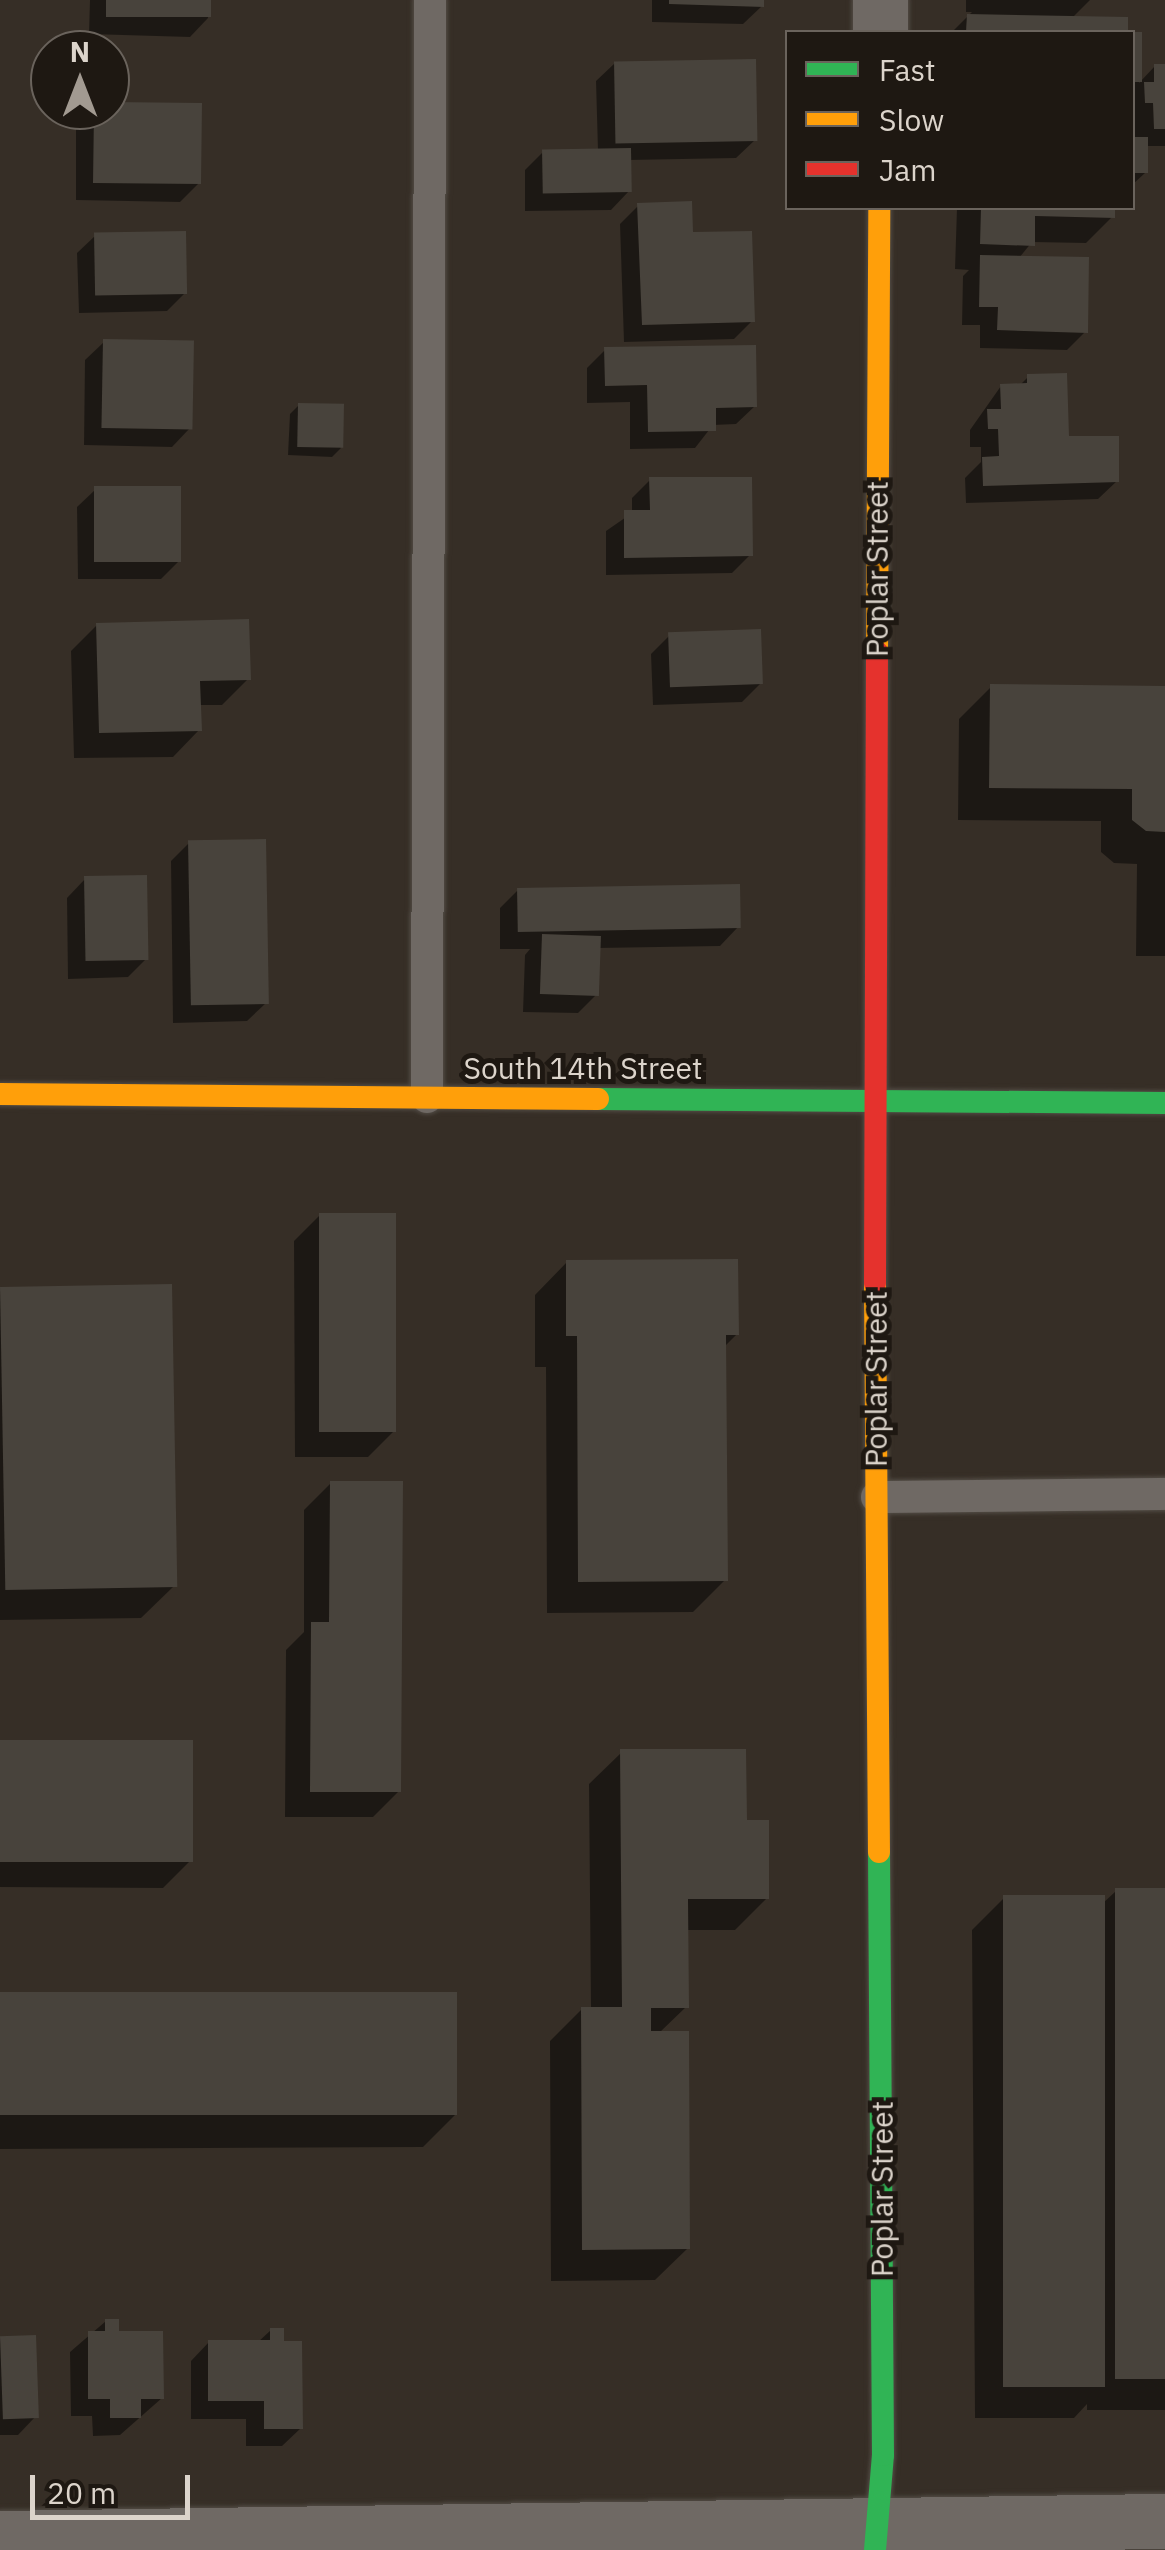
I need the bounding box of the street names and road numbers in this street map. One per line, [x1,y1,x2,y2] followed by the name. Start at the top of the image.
[859,481,895,657] street label: Poplar Street
[464,1050,702,1086] street label: South 14th Street
[858,1291,894,1467] street label: Poplar Street
[864,2101,900,2277] street label: Poplar Street

